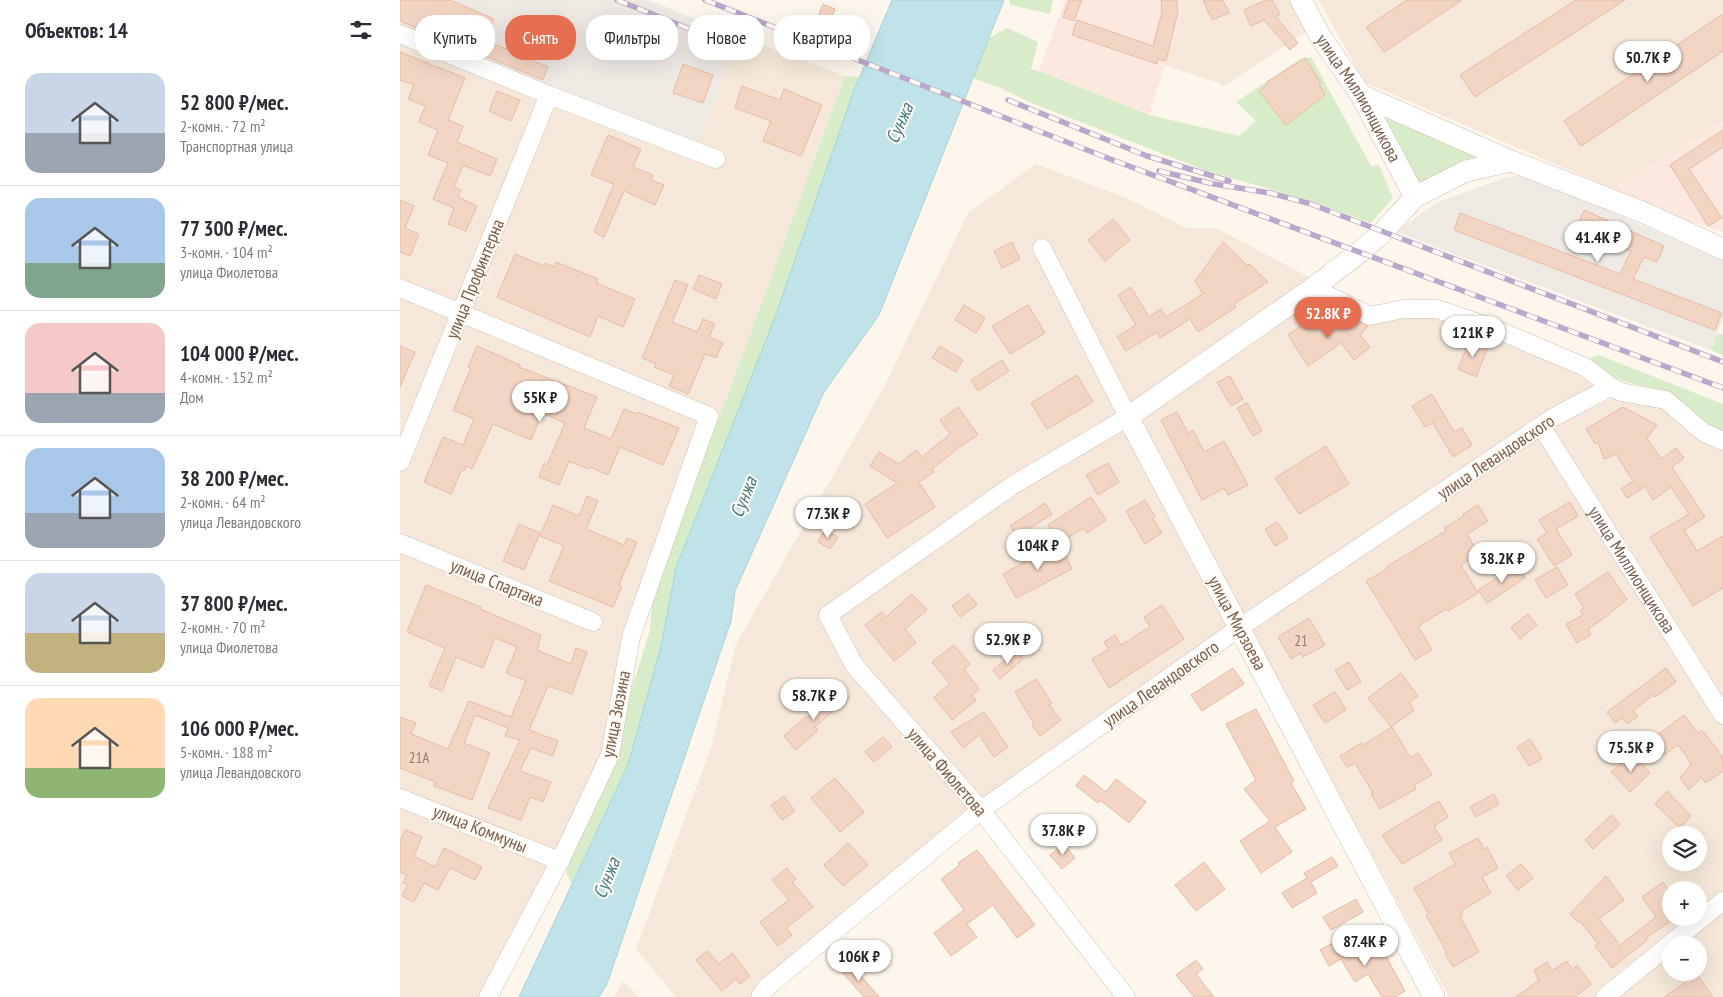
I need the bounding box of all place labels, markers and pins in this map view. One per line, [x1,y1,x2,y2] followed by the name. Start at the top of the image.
[1602,41,1694,83] pin: 50.7K ₽
[1552,220,1644,263] pin: 41.4K ₽
[1282,296,1374,339] pin: 52.8K ₽
[1432,316,1514,358] pin: 121K ₽
[505,380,575,423] pin: 55K ₽
[782,496,874,539] pin: 77.3K ₽
[997,528,1079,571] pin: 104K ₽
[1456,542,1548,584] pin: 38.2K ₽
[962,622,1054,665] pin: 52.9K ₽
[768,678,860,721] pin: 58.7K ₽
[1585,730,1677,773] pin: 75.5K ₽
[1017,814,1109,856] pin: 37.8K ₽
[1319,924,1411,967] pin: 87.4K ₽
[818,940,900,982] pin: 106K ₽

